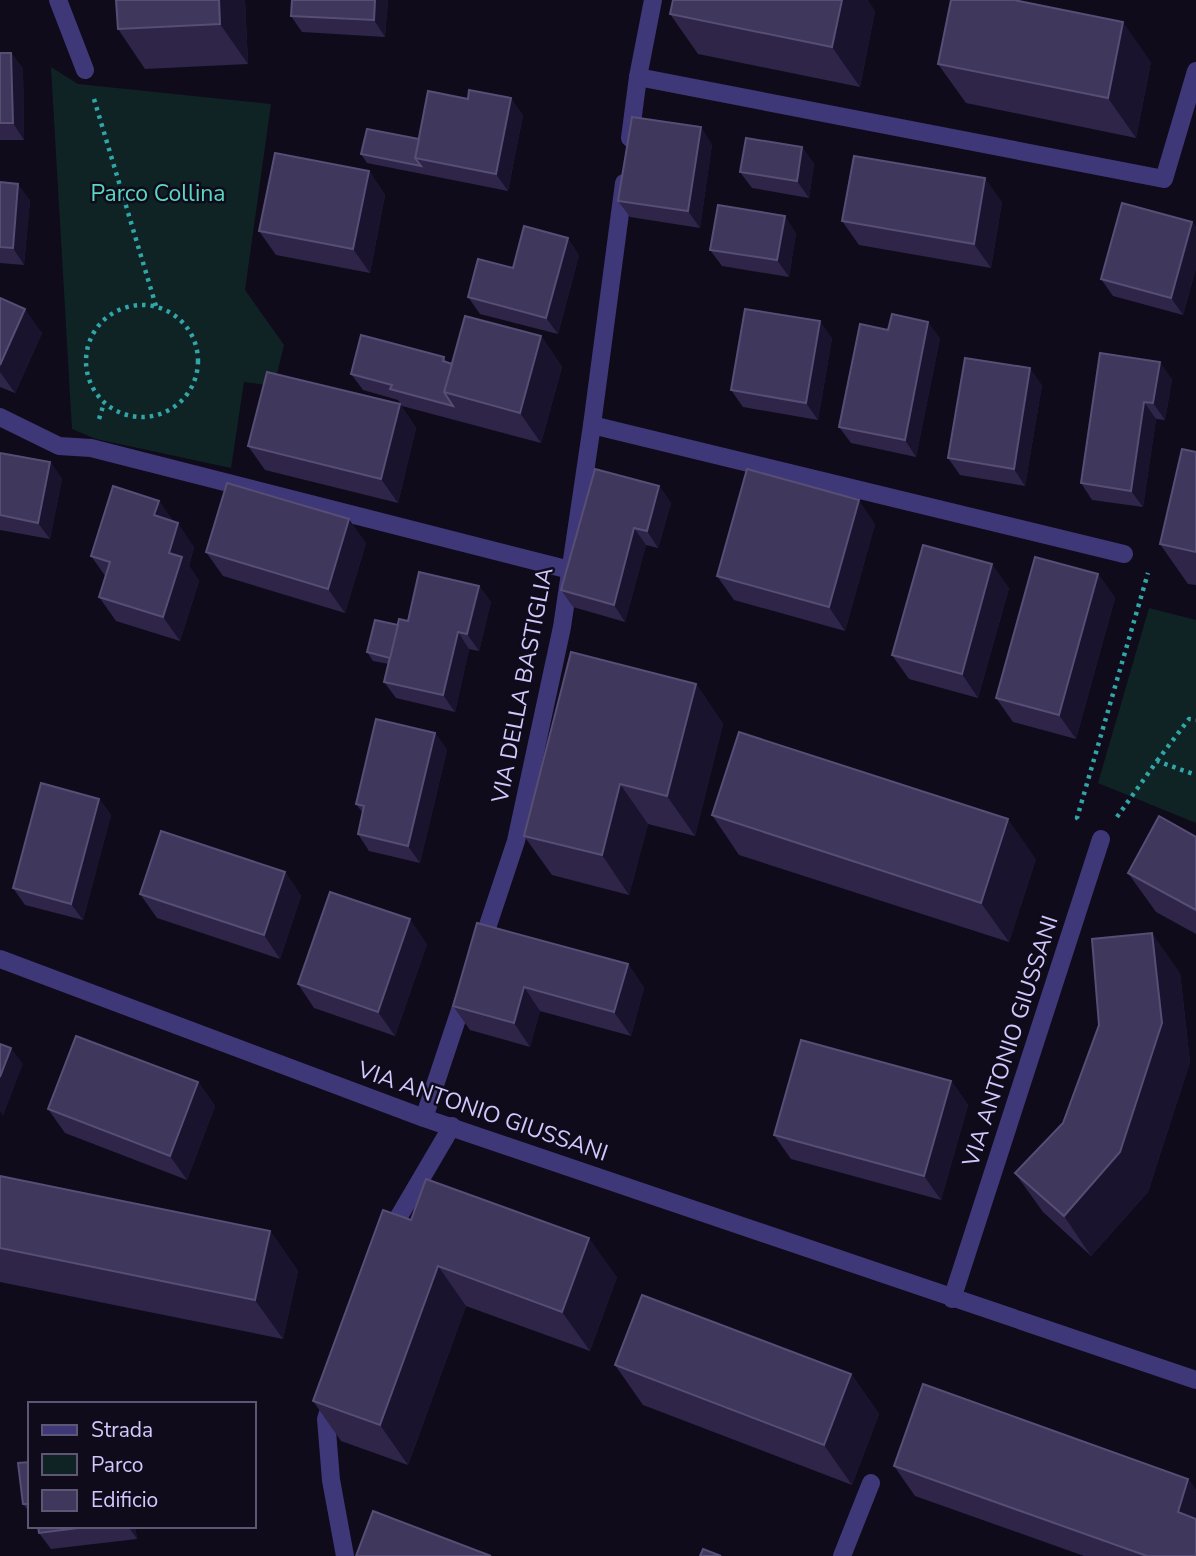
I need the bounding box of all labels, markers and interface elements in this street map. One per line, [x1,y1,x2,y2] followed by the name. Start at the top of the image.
[90,178,226,209] park label: Parco Collina
[484,564,561,807] street label: VIA DELLA BASTIGLIA
[955,912,1066,1172] street label: VIA ANTONIO GIUSSANI
[353,1054,612,1169] street label: VIA ANTONIO GIUSSANI
[28,1402,256,1528] legend
[91,1416,153,1444] text: Strada
[91,1451,144,1479] text: Parco
[91,1486,158,1514] text: Edificio

